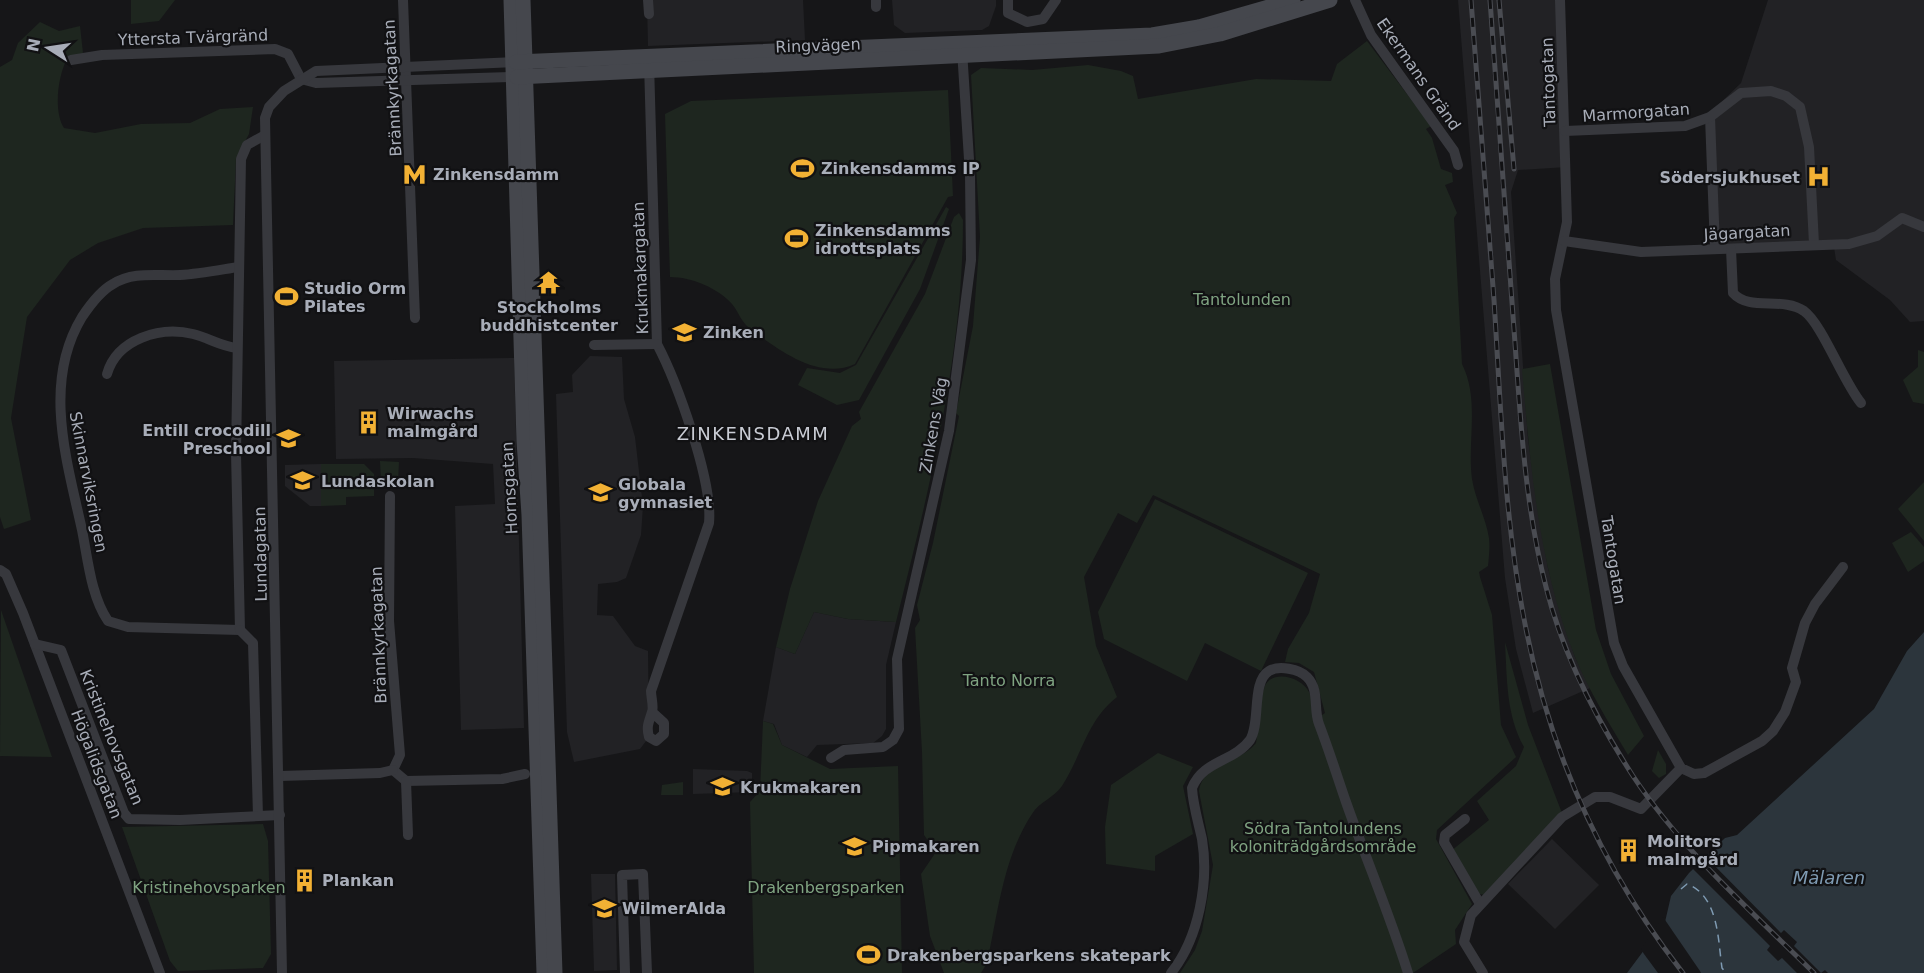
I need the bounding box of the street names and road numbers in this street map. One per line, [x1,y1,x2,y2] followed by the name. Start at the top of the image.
[1373,14,1465,134] street label: Ekermans Gränd
[379,19,406,157] street label: Brännkyrkagatan
[117,25,269,50] street label: Yttersta Tvärgränd
[775,35,861,56] street label: Ringvägen
[1537,37,1560,128] street label: Tantogatan
[1582,99,1690,126] street label: Marmorgatan
[629,201,652,335] street label: Krukmakargatan
[1702,221,1791,244] street label: Jägargatan
[916,376,951,475] street label: Zinkens Väg
[66,410,112,554] street label: Skinnarviksringen
[498,441,521,535] street label: Hornsgatan
[250,506,271,602] street label: Lundagatan
[1597,513,1630,606] street label: Tantogatan
[367,566,390,704] street label: Brännkyrkagatan
[76,667,147,808] street label: Kristinehovsgatan
[67,707,126,821] street label: Högalidsgatan

